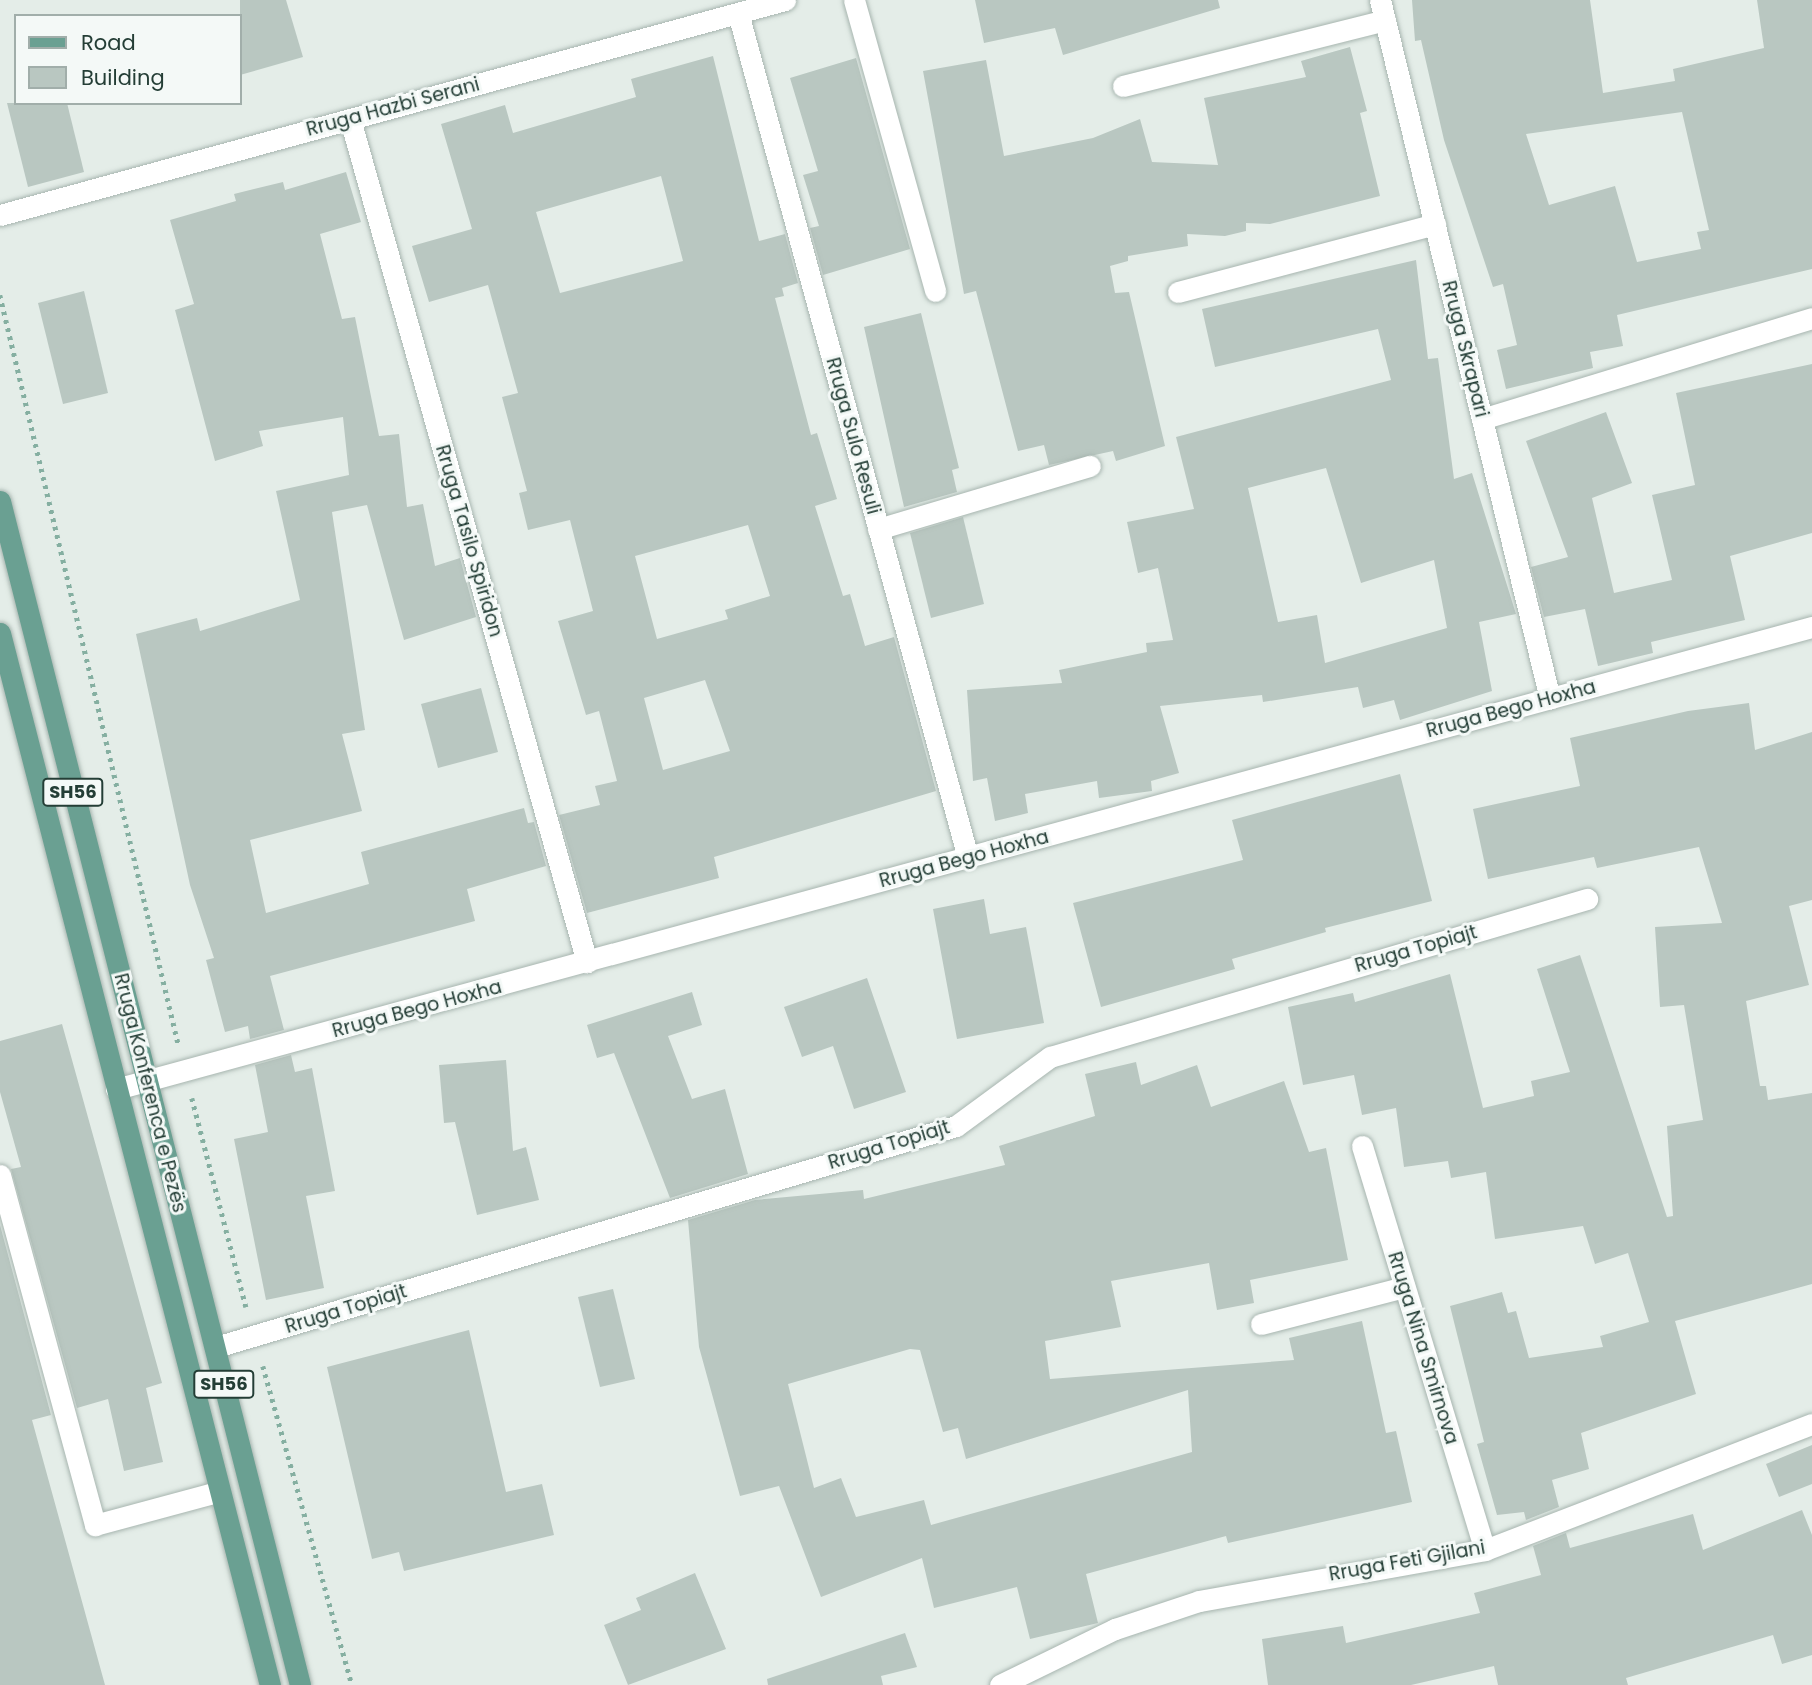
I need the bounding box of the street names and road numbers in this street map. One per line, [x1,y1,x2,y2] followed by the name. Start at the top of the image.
[304,73,482,141] street label: Rruga Hazbi Serani
[1437,278,1493,420] street label: Rruga Skrapari
[821,355,885,517] street label: Rruga Sulo Resuli
[431,442,507,640] street label: Rruga Tasilo Spiridon
[1424,675,1598,743] street label: Rruga Bego Hoxha
[42,778,104,806] road number: SH56
[877,825,1051,893] street label: Rruga Bego Hoxha
[1352,921,1480,977] street label: Rruga Topiajt
[109,971,191,1215] street label: Rruga Konferenca e Pezës
[330,975,504,1043] street label: Rruga Bego Hoxha
[825,1116,953,1174] street label: Rruga Topiajt
[1383,1249,1463,1447] street label: Rruga Nina Smirnova
[282,1280,410,1338] street label: Rruga Topiajt
[192,1370,256,1399] road number: SH56
[1327,1536,1487,1586] street label: Rruga Feti Gjilani

